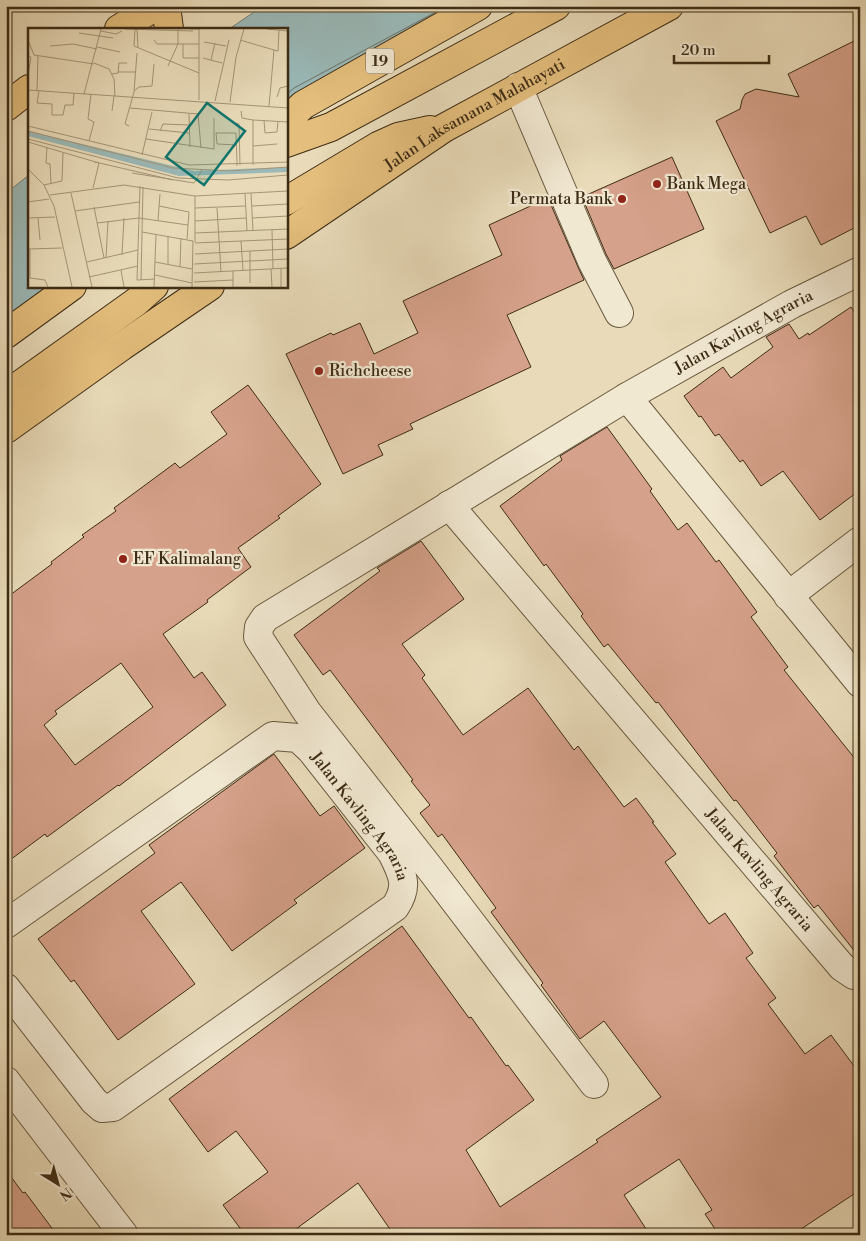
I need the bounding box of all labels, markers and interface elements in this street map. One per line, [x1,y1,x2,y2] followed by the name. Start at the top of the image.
[28,28,288,288] inset map
[674,32,768,64] scale bar
[681,41,716,60] text: 20 m
[366,48,394,74] road number: 19
[380,54,568,176] street label: Jalan Laksamana Malahayati
[666,174,747,194] place label: Bank Mega
[651,178,663,190] marker: Bank Mega
[510,189,614,209] place label: Permata Bank
[616,193,628,205] marker: Permata Bank
[670,285,817,379] street label: Jalan Kavling Agraria
[329,361,412,381] place label: Richcheese
[313,365,325,377] marker: Richcheese
[133,549,242,569] place label: EF Kalimalang
[117,553,129,565] marker: EF Kalimalang
[305,747,413,884] street label: Jalan Kavling Agraria
[701,803,818,936] street label: Jalan Kavling Agraria
[32,1158,82,1208] north arrow
[55,1183,75,1204] text: N

